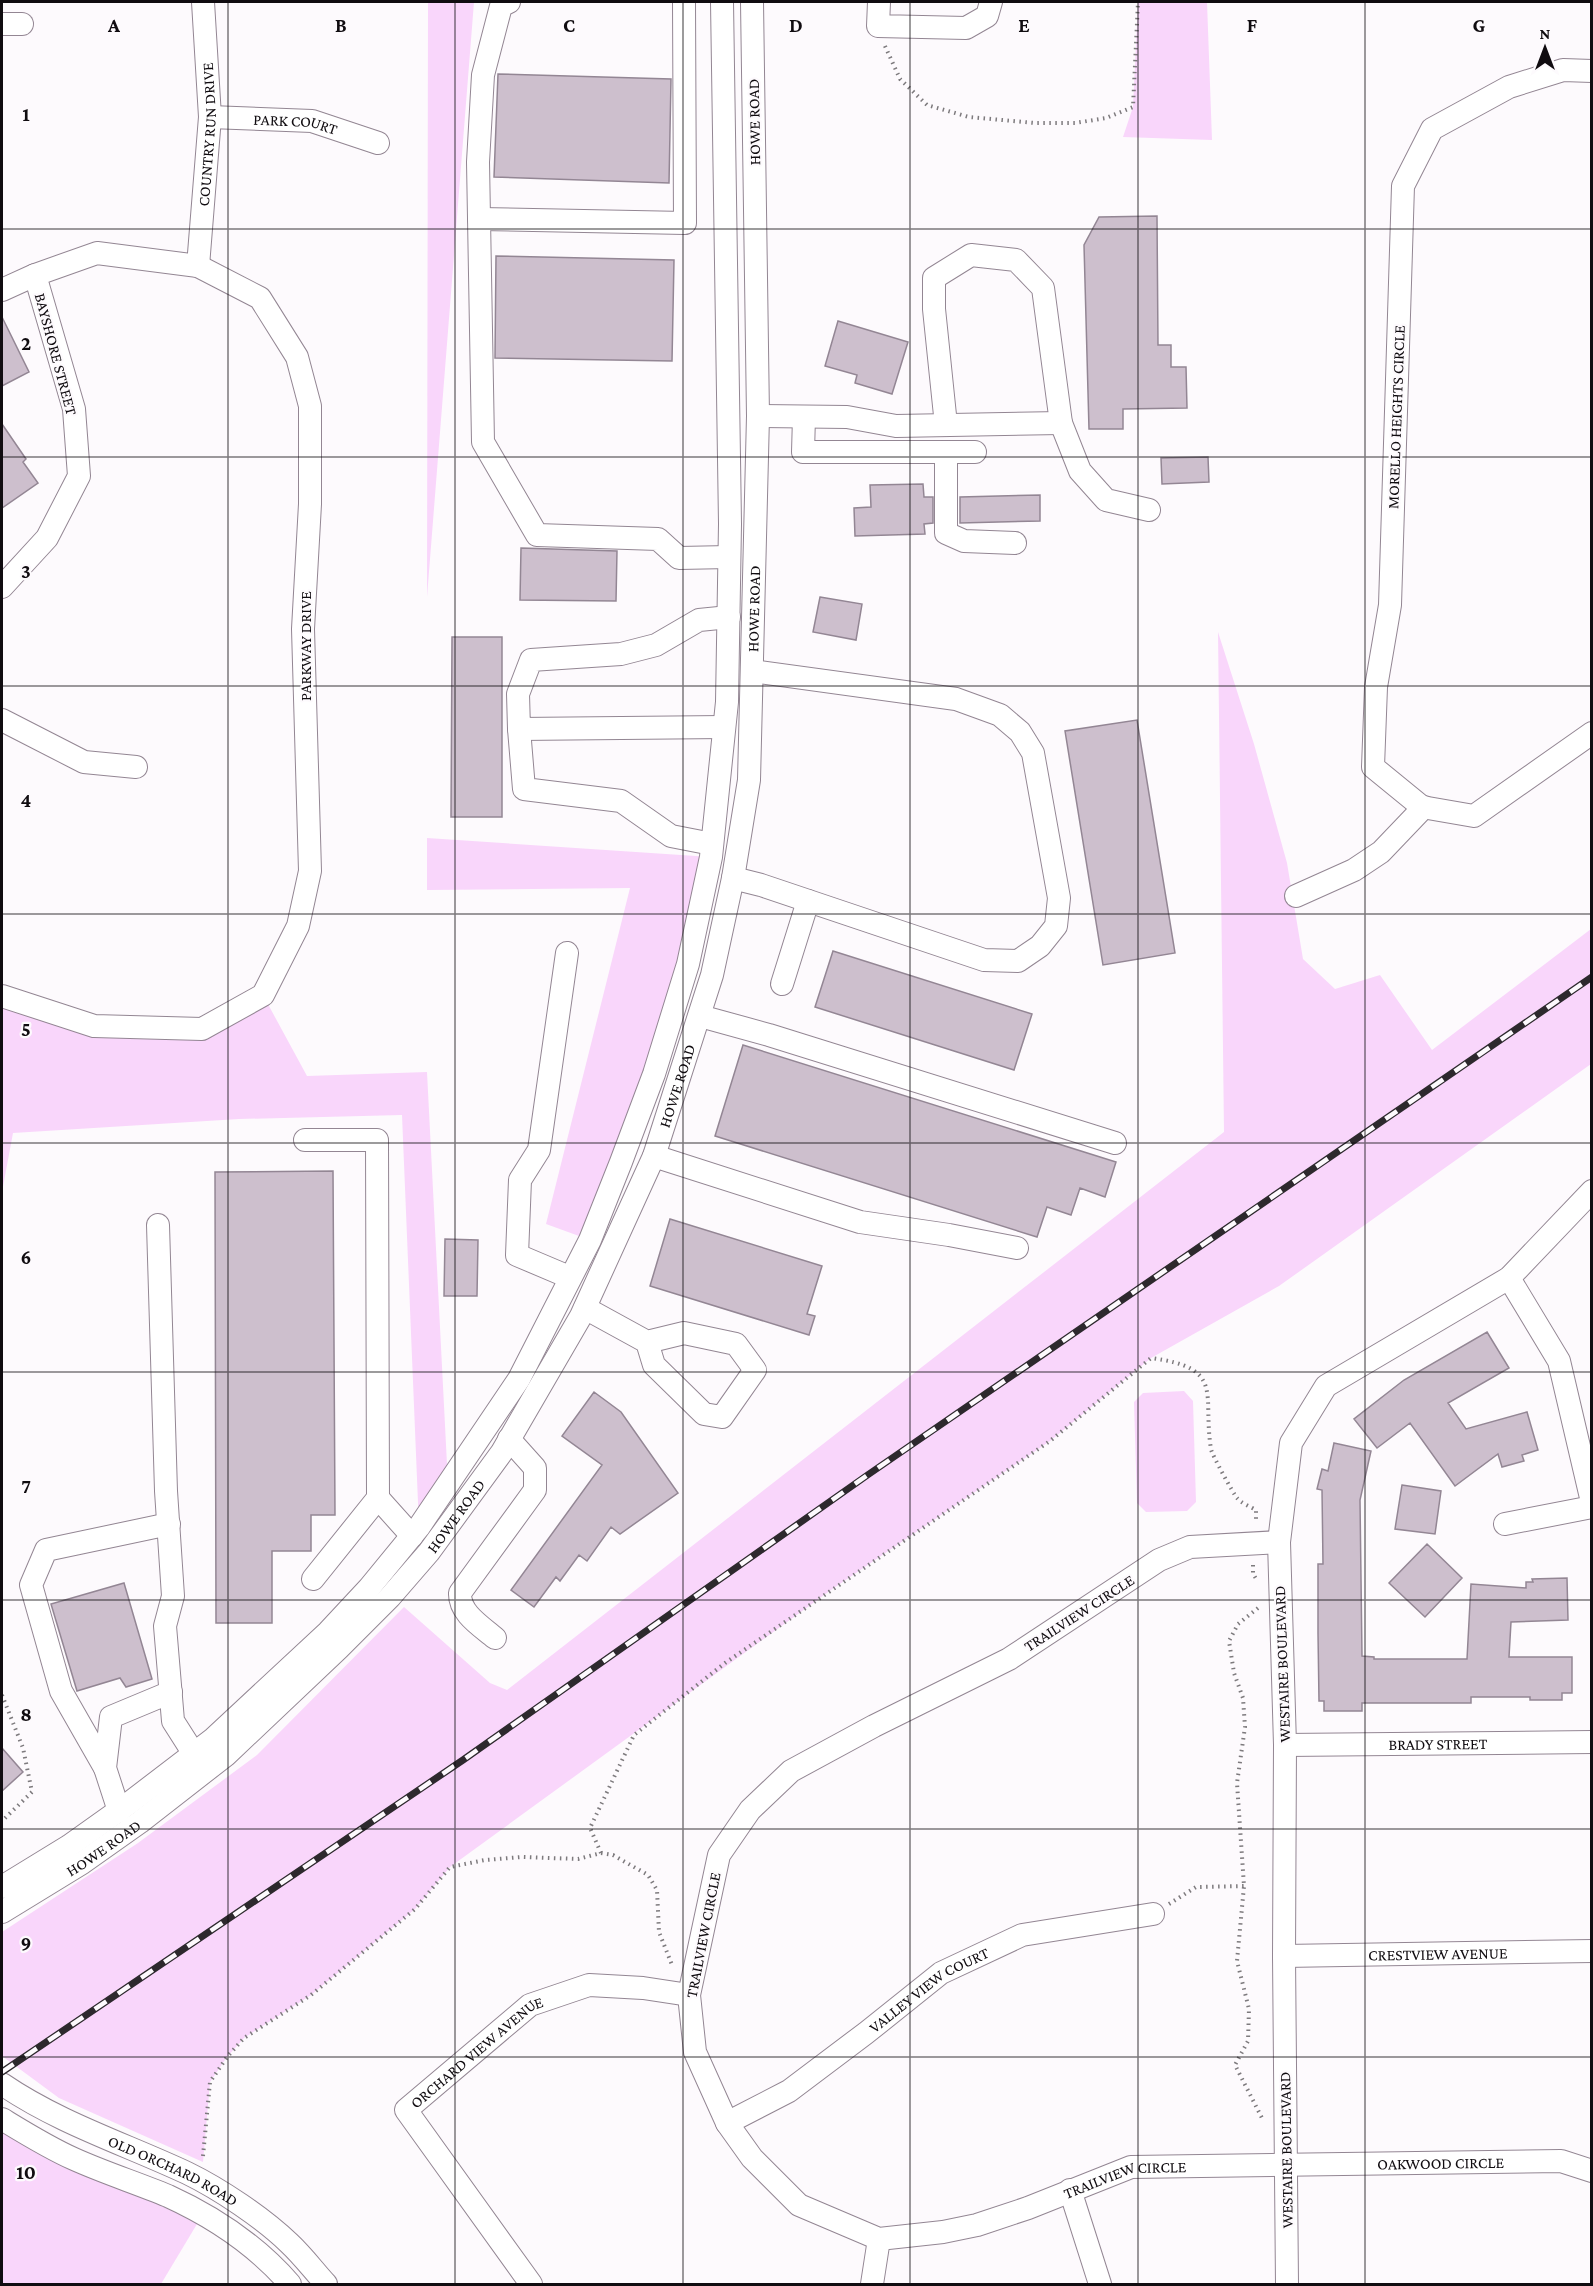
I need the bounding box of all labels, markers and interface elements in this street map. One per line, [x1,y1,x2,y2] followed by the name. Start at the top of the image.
[107,14,121,36] text: A
[335,14,347,36] text: B
[563,14,575,36] text: C
[789,14,803,36] text: D
[1018,14,1030,36] text: E
[1247,14,1258,36] text: F
[1473,14,1486,36] text: G
[1515,18,1575,78] north arrow
[1540,25,1551,42] text: N
[194,62,219,207] street label: COUNTRY RUN DRIVE
[745,79,763,165] street label: HOWE ROAD
[22,103,30,125] text: 1
[253,110,340,138] street label: PARK COURT
[32,291,81,417] street label: BAYSHORE STREET
[1384,324,1408,509] street label: MORELLO HEIGHTS CIRCLE
[21,332,31,354] text: 2
[21,560,31,582] text: 3
[744,565,763,652] street label: HOWE ROAD
[297,591,314,701] street label: PARKWAY DRIVE
[21,789,32,811] text: 4
[21,1018,31,1040] text: 5
[655,1042,698,1129] street label: HOWE ROAD
[21,1246,31,1268] text: 6
[21,1475,31,1497] text: 7
[423,1476,488,1556] street label: HOWE ROAD
[1021,1571,1137,1655] street label: TRAILVIEW CIRCLE
[1271,1585,1293,1743] street label: WESTAIRE BOULEVARD
[20,1703,32,1725] text: 8
[1388,1735,1488,1752] street label: BRADY STREET
[63,1816,144,1879] street label: HOWE ROAD
[682,1870,724,1999] street label: TRAILVIEW CIRCLE
[21,1932,31,1954] text: 9
[866,1943,991,2036] street label: VALLEY VIEW COURT
[1368,1944,1508,1963] street label: CRESTVIEW AVENUE
[407,1993,545,2111] street label: ORCHARD VIEW AVENUE
[1276,2071,1296,2229] street label: WESTAIRE BOULEVARD
[106,2132,241,2209] street label: OLD ORCHARD ROAD
[1377,2153,1504,2172] street label: OAKWOOD CIRCLE
[1061,2158,1187,2202] street label: TRAILVIEW CIRCLE
[16,2161,36,2183] text: 10

